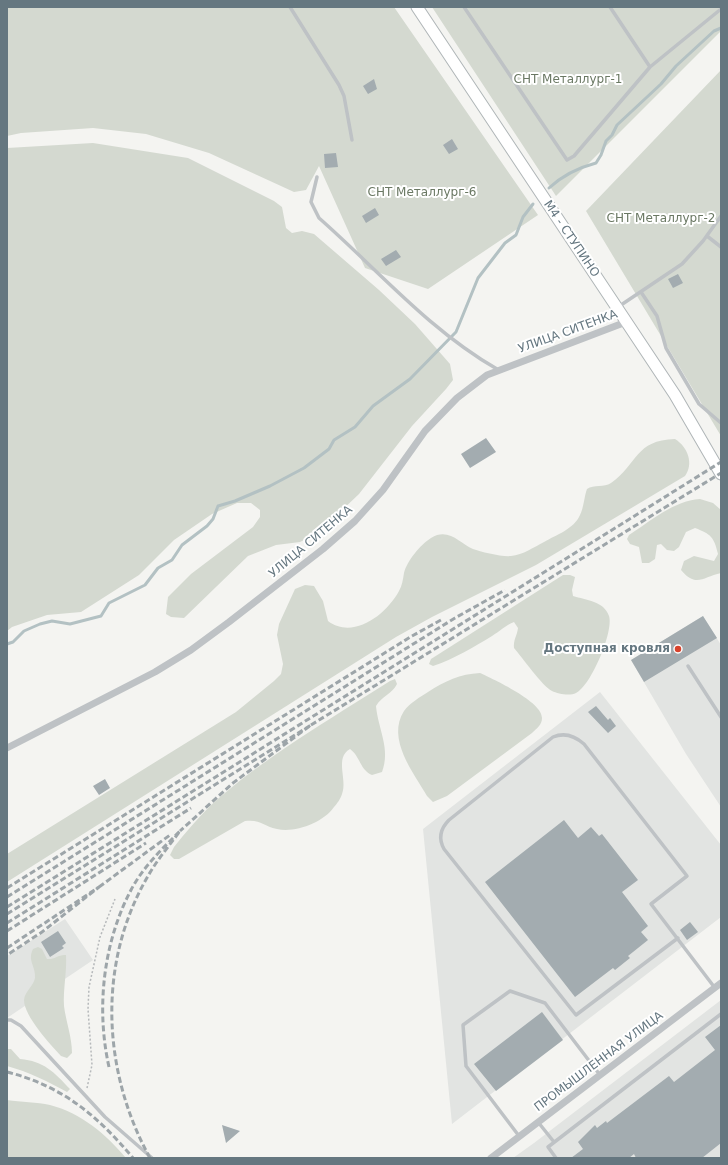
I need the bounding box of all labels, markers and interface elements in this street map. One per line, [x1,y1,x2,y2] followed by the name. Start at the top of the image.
[514,73,622,87] park label: СНТ Металлург-1
[368,186,476,200] park label: СНТ Металлург-6
[540,198,602,280] street label: М4 - СТУПИНО
[607,212,715,226] park label: СНТ Металлург-2
[516,307,620,357] street label: УЛИЦА СИТЕНКА
[266,503,356,581] street label: УЛИЦА СИТЕНКА
[544,642,670,656] place label: Доступная кровля
[673,644,683,654] marker: Доступная кровля
[532,1009,666,1115] street label: ПРОМЫШЛЕННАЯ УЛИЦА

